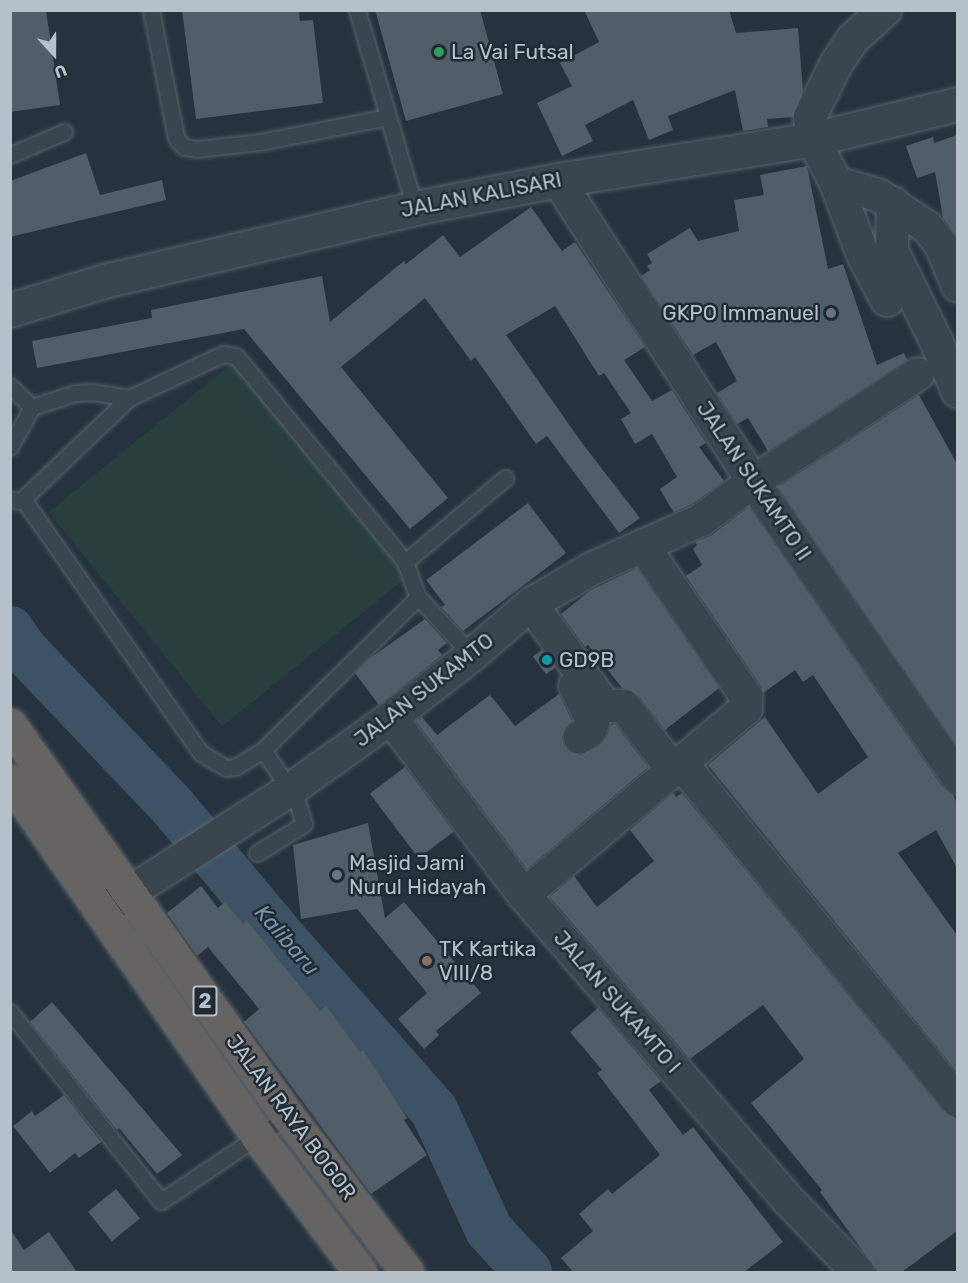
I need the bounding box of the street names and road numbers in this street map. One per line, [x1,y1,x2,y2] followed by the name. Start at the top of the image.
[398,167,564,223] street label: JALAN KALISARI
[691,397,817,565] street label: JALAN SUKAMTO II
[349,628,499,752] street label: JALAN SUKAMTO
[548,925,686,1079] street label: JALAN SUKAMTO I
[192,984,218,1018] road number: 2
[220,1029,362,1205] street label: JALAN RAYA BOGOR

